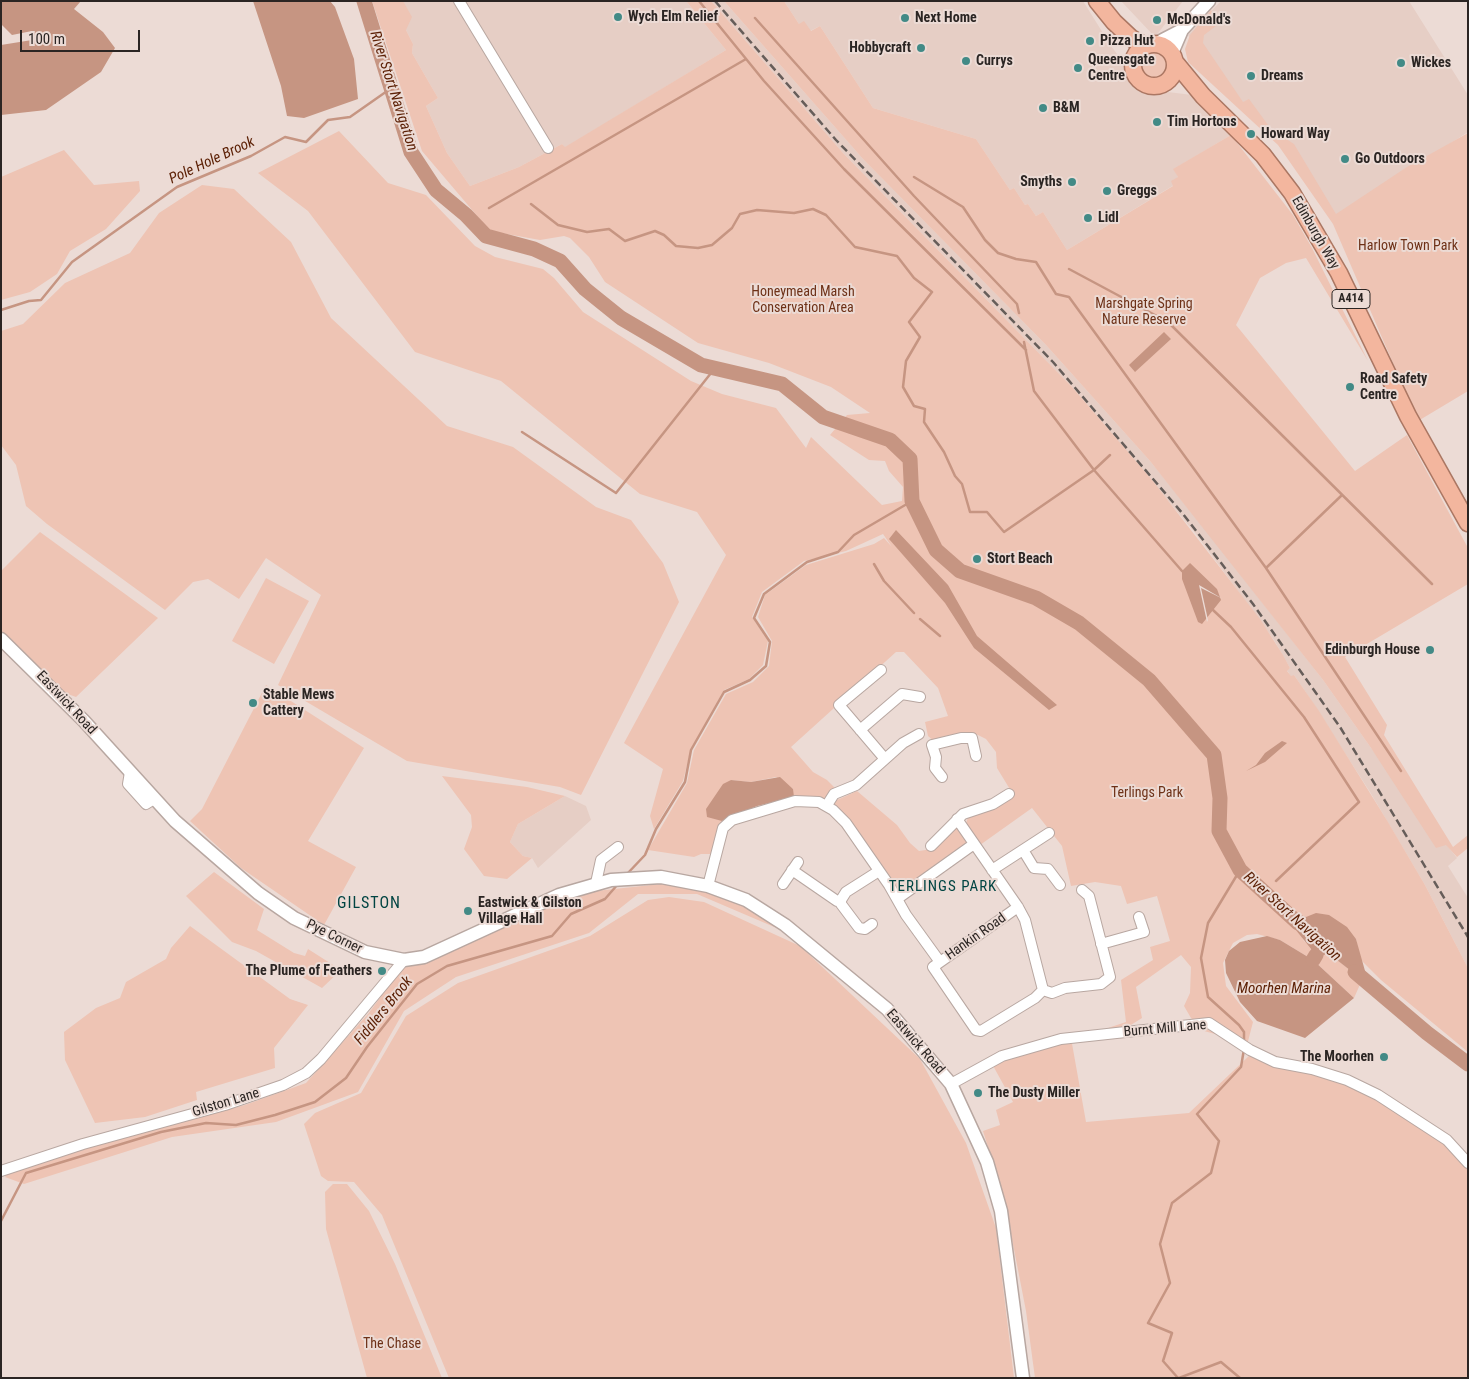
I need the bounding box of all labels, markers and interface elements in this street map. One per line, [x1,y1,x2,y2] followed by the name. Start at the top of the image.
[628,9,718,25] place label: Wych Elm Relief
[915,10,977,26] place label: Next Home
[612,11,624,23] marker: Wych Elm Relief
[899,12,911,24] marker: Next Home
[1167,12,1231,28] place label: McDonald's
[1151,14,1163,26] marker: McDonald's
[22,20,142,52] scale bar
[365,29,421,153] water label: River Stort Navigation
[28,30,65,48] text: 100 m
[1100,33,1154,49] place label: Pizza Hut
[1084,35,1096,47] marker: Pizza Hut
[849,40,911,56] place label: Hobbycraft
[915,42,927,54] marker: Hobbycraft
[1088,52,1155,84] place label: Queensgate Centre
[976,53,1013,69] place label: Currys
[960,55,972,67] marker: Currys
[1411,55,1451,71] place label: Wickes
[1395,57,1407,69] marker: Wickes
[1072,62,1084,74] marker: Queensgate Centre
[1261,68,1303,84] place label: Dreams
[1245,70,1257,82] marker: Dreams
[1053,100,1080,116] place label: B&M
[1037,102,1049,114] marker: B&M
[1167,114,1237,130] place label: Tim Hortons
[1151,116,1163,128] marker: Tim Hortons
[1261,126,1330,142] place label: Howard Way
[1245,128,1257,140] marker: Howard Way
[166,133,258,189] water label: Pole Hole Brook
[1355,151,1425,167] place label: Go Outdoors
[1339,153,1351,165] marker: Go Outdoors
[1020,174,1062,190] place label: Smyths
[1066,176,1078,188] marker: Smyths
[1117,183,1157,199] place label: Greggs
[1101,185,1113,197] marker: Greggs
[1287,194,1343,272] street label: Edinburgh Way
[1098,210,1119,226] place label: Lidl
[1082,212,1094,224] marker: Lidl
[1358,238,1458,254] park label: Harlow Town Park
[751,284,855,316] park label: Honeymead Marsh Conservation Area
[1332,290,1370,308] road number: A414
[1095,296,1193,328] park label: Marshgate Spring Nature Reserve
[1360,371,1427,404] place label: Road Safety Centre
[1344,381,1356,393] marker: Road Safety Centre
[987,551,1053,567] place label: Stort Beach
[971,553,983,565] marker: Stort Beach
[1325,642,1420,658] place label: Edinburgh House
[1424,644,1436,656] marker: Edinburgh House
[32,668,100,738] street label: Eastwick Road
[263,687,334,720] place label: Stable Mews Cattery
[247,697,259,709] marker: Stable Mews Cattery
[1111,785,1183,801] park label: Terlings Park
[1240,869,1344,965] water label: River Stort Navigation
[887,878,999,896] district label: TERLINGS PARK
[336,894,402,914] district label: GILSTON
[478,895,582,928] place label: Eastwick & Gilston Village Hall
[462,905,474,917] marker: Eastwick & Gilston Village Hall
[943,910,1009,964] street label: Hankin Road
[303,916,365,958] street label: Pye Corner
[245,963,372,979] place label: The Plume of Feathers
[376,965,388,977] marker: The Plume of Feathers
[351,973,417,1049] water label: Fiddlers Brook
[1237,980,1331,998] water label: Moorhen Marina
[882,1006,948,1078] street label: Eastwick Road
[1123,1017,1207,1041] street label: Burnt Mill Lane
[1300,1049,1374,1065] place label: The Moorhen
[1378,1051,1390,1063] marker: The Moorhen
[191,1085,261,1121] street label: Gilston Lane
[988,1085,1080,1101] place label: The Dusty Miller
[972,1087,984,1099] marker: The Dusty Miller
[363,1336,421,1352] park label: The Chase

